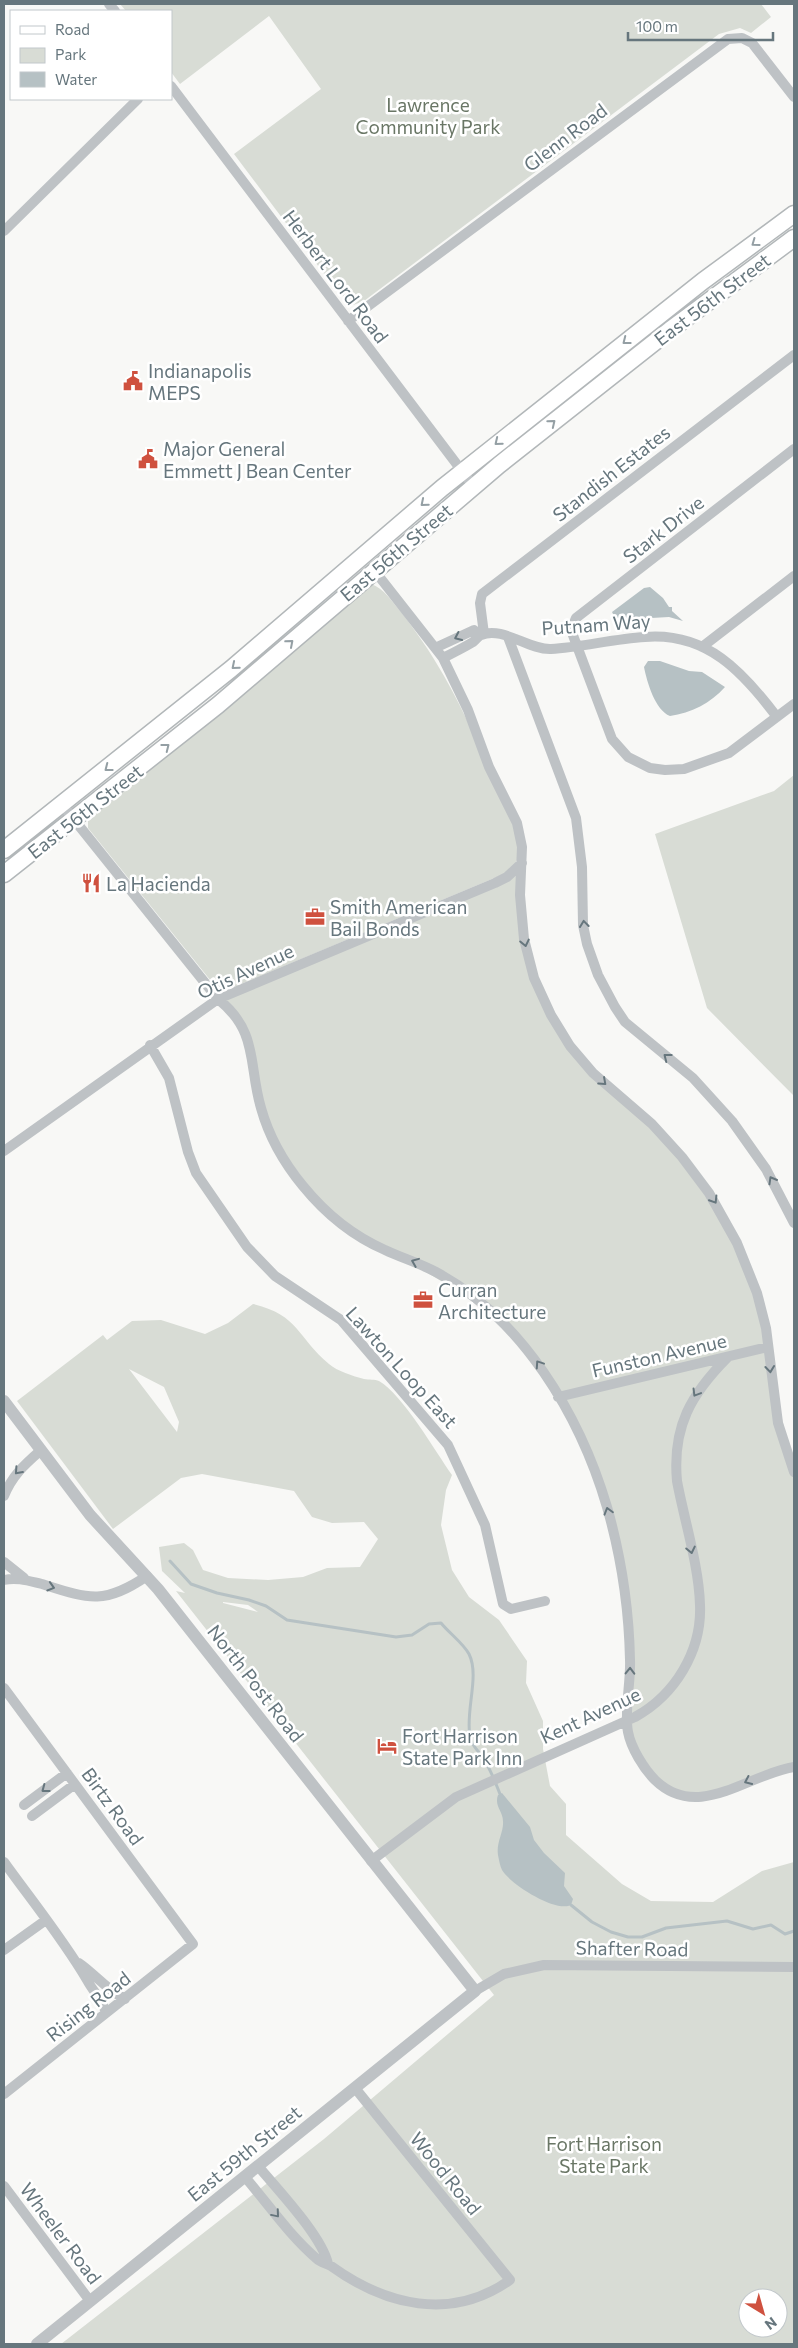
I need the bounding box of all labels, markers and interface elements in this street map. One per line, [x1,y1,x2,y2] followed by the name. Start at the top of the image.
[10,10,172,100] legend
[628,10,773,42] scale bar
[636,17,678,35] text: 100 m
[55,20,90,38] text: Road
[55,45,86,63] text: Park
[55,70,97,88] text: Water
[356,93,500,138] park label: Lawrence Community Park
[519,98,611,176] street label: Glenn Road
[278,205,394,347] street label: Herbert Lord Road
[751,237,761,246] one-way arrow
[649,248,775,350] street label: East 56th Street
[622,336,631,345] one-way arrow
[148,359,252,404] place label: Indianapolis MEPS
[122,370,144,392] public building icon: Indianapolis MEPS
[547,419,556,428] one-way arrow
[548,420,674,526] street label: Standish Estates
[163,437,352,482] place label: Major General Emmett J Bean Center
[495,437,504,446] one-way arrow
[137,448,159,470] public building icon: Major General Emmett J Bean Center
[618,490,708,568] street label: Stark Drive
[421,497,430,505] one-way arrow
[335,498,457,606] street label: East 56th Street
[541,609,651,639] street label: Putnam Way
[454,631,463,641] one-way arrow
[285,639,294,648] one-way arrow
[231,660,240,669] one-way arrow
[160,745,169,753] one-way arrow
[23,759,147,863] street label: East 56th Street
[105,763,114,771] one-way arrow
[80,872,102,894] restaurant icon: La Hacienda
[106,872,211,895] place label: La Hacienda
[330,895,467,940] place label: Smith American Bail Bonds
[304,906,326,928] office icon: Smith American Bail Bonds
[579,920,589,928] one-way arrow
[519,938,530,947] one-way arrow
[193,939,297,1003] street label: Otis Avenue
[663,1054,673,1063] one-way arrow
[597,1076,606,1085] one-way arrow
[769,1176,779,1185] one-way arrow
[707,1195,717,1204] one-way arrow
[411,1258,420,1269] one-way arrow
[438,1278,546,1323] place label: Curran Architecture
[412,1289,434,1311] office icon: Curran Architecture
[341,1302,463,1433] street label: Lawton Loop East
[589,1328,729,1382] street label: Funston Avenue
[535,1361,545,1370] one-way arrow
[764,1365,775,1373] one-way arrow
[693,1388,703,1397] one-way arrow
[15,1465,24,1474] one-way arrow
[603,1507,613,1515] one-way arrow
[685,1546,696,1555] one-way arrow
[46,1582,55,1592] one-way arrow
[203,1620,309,1746] street label: North Post Road
[625,1667,636,1675] one-way arrow
[536,1682,644,1748] street label: Kent Avenue
[402,1724,522,1769] place label: Fort Harrison State Park Inn
[376,1735,398,1757] hotel icon: Fort Harrison State Park Inn
[77,1763,149,1849] street label: Birtz Road
[744,1775,753,1786] one-way arrow
[42,1784,51,1792] one-way arrow
[575,1936,689,1960] street label: Shafter Road
[41,1966,135,2046] street label: Rising Road
[182,2100,306,2206] street label: East 59th Street
[406,2127,486,2219] street label: Wood Road
[546,2132,662,2177] park label: Fort Harrison State Park
[15,2178,107,2288] street label: Wheeler Road
[270,2208,279,2217] one-way arrow
[738,2288,788,2338] north arrow
[762,2314,780,2334] text: N

